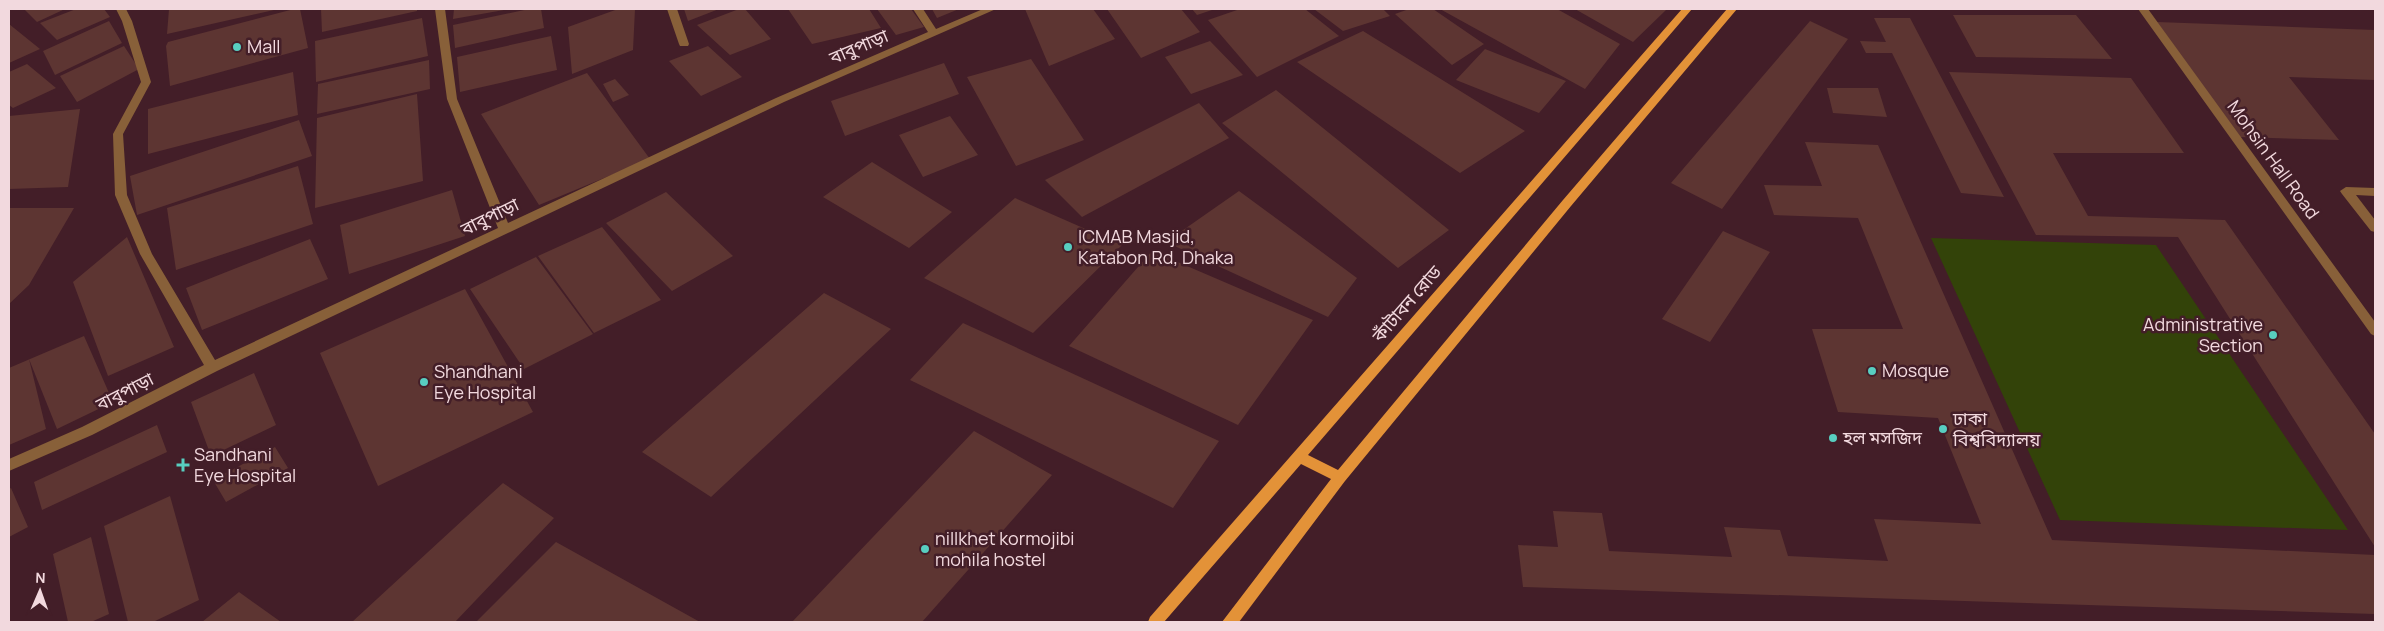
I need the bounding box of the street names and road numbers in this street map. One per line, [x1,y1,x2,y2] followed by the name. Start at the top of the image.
[825,23,892,70] street label: বাবুপাড়া
[2223,95,2325,224] street label: Mohsin Hall Road
[456,192,523,241] street label: বাবুপাড়া
[1366,260,1446,347] street label: কাঁটাবন রোড
[91,366,158,416] street label: বাবুপাড়া

